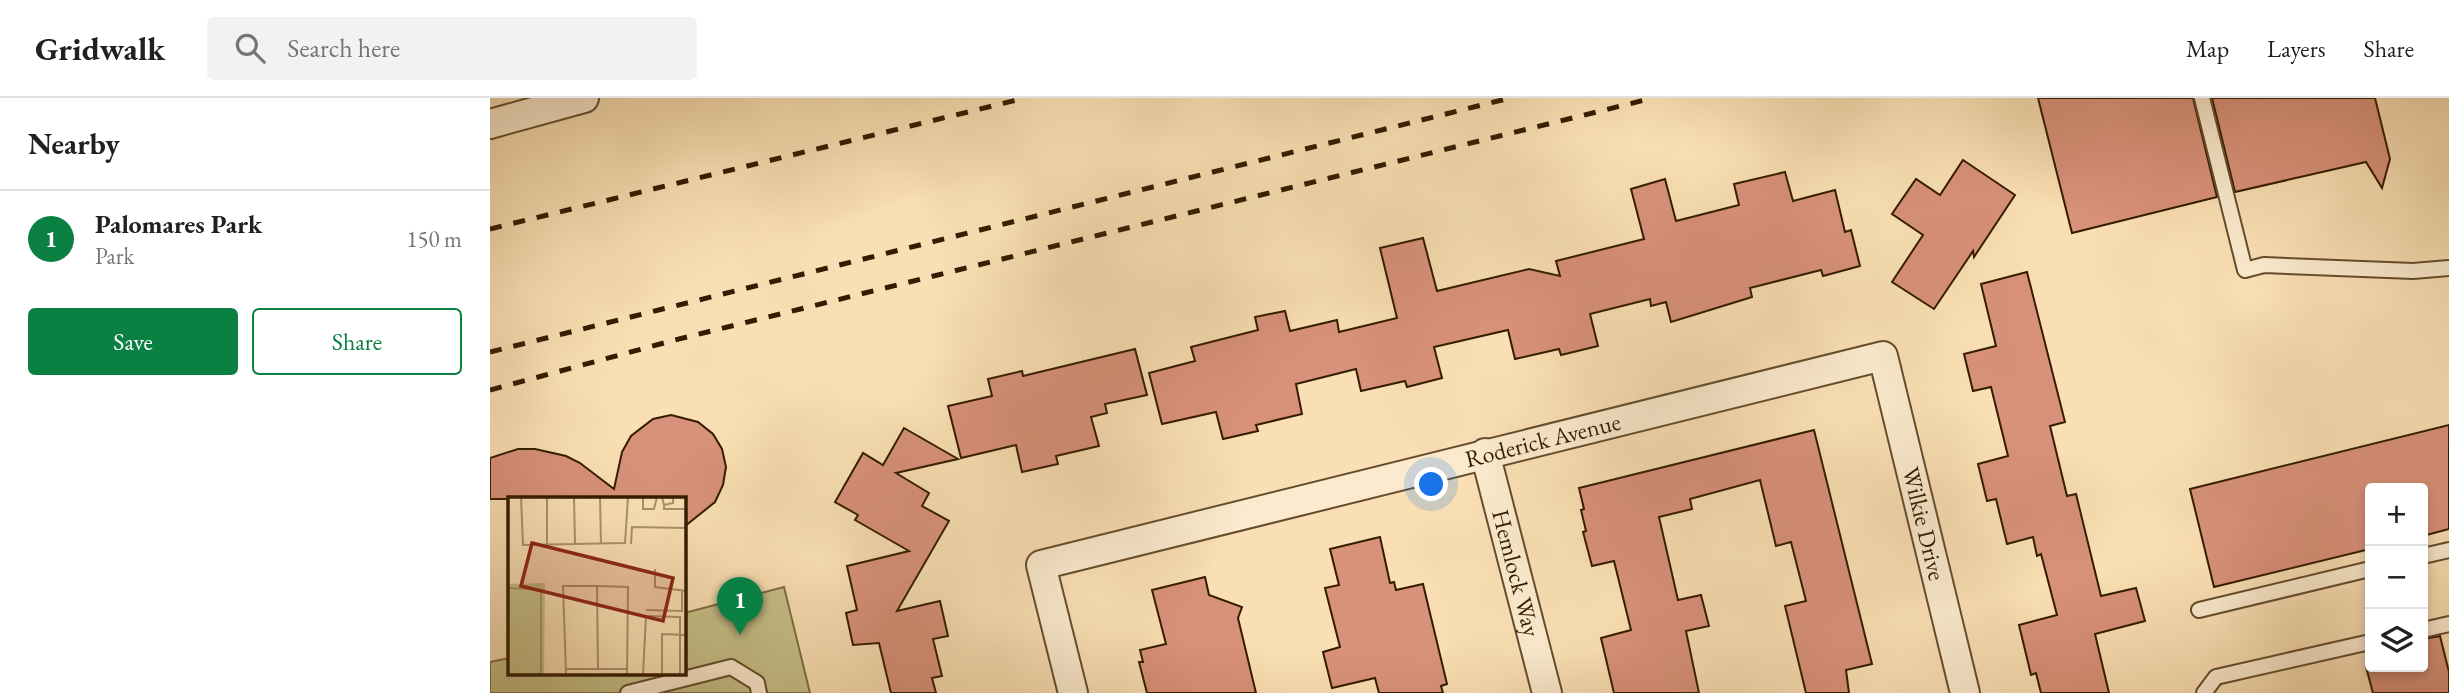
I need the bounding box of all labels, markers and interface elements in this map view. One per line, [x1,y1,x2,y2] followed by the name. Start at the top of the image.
[207,17,697,80] search box
[35,27,165,70] text: Gridwalk
[231,29,269,67] icon: search
[287,31,400,65] text: Search here
[2186,33,2229,64] text: Map
[2267,33,2326,64] text: Layers
[2364,33,2414,64] text: Share
[28,124,120,163] text: Nearby
[95,207,262,241] text: Palomares Park
[45,224,57,254] text: 1
[406,224,462,254] text: 150 m
[95,241,134,271] text: Park
[28,308,238,375] button: Save
[252,308,462,375] button: Share
[1462,406,1624,474] street label: Roderick Avenue
[1896,464,1953,583] street label: Wilkie Drive
[1414,467,1448,501] your location
[2365,483,2428,672] map controls
[2365,483,2428,546] button: +
[508,497,686,676] inset map
[1485,506,1548,640] street label: Hemlock Way
[2365,546,2428,609] button: −
[717,577,763,635] pin: 1
[2365,609,2428,672] button: layers

